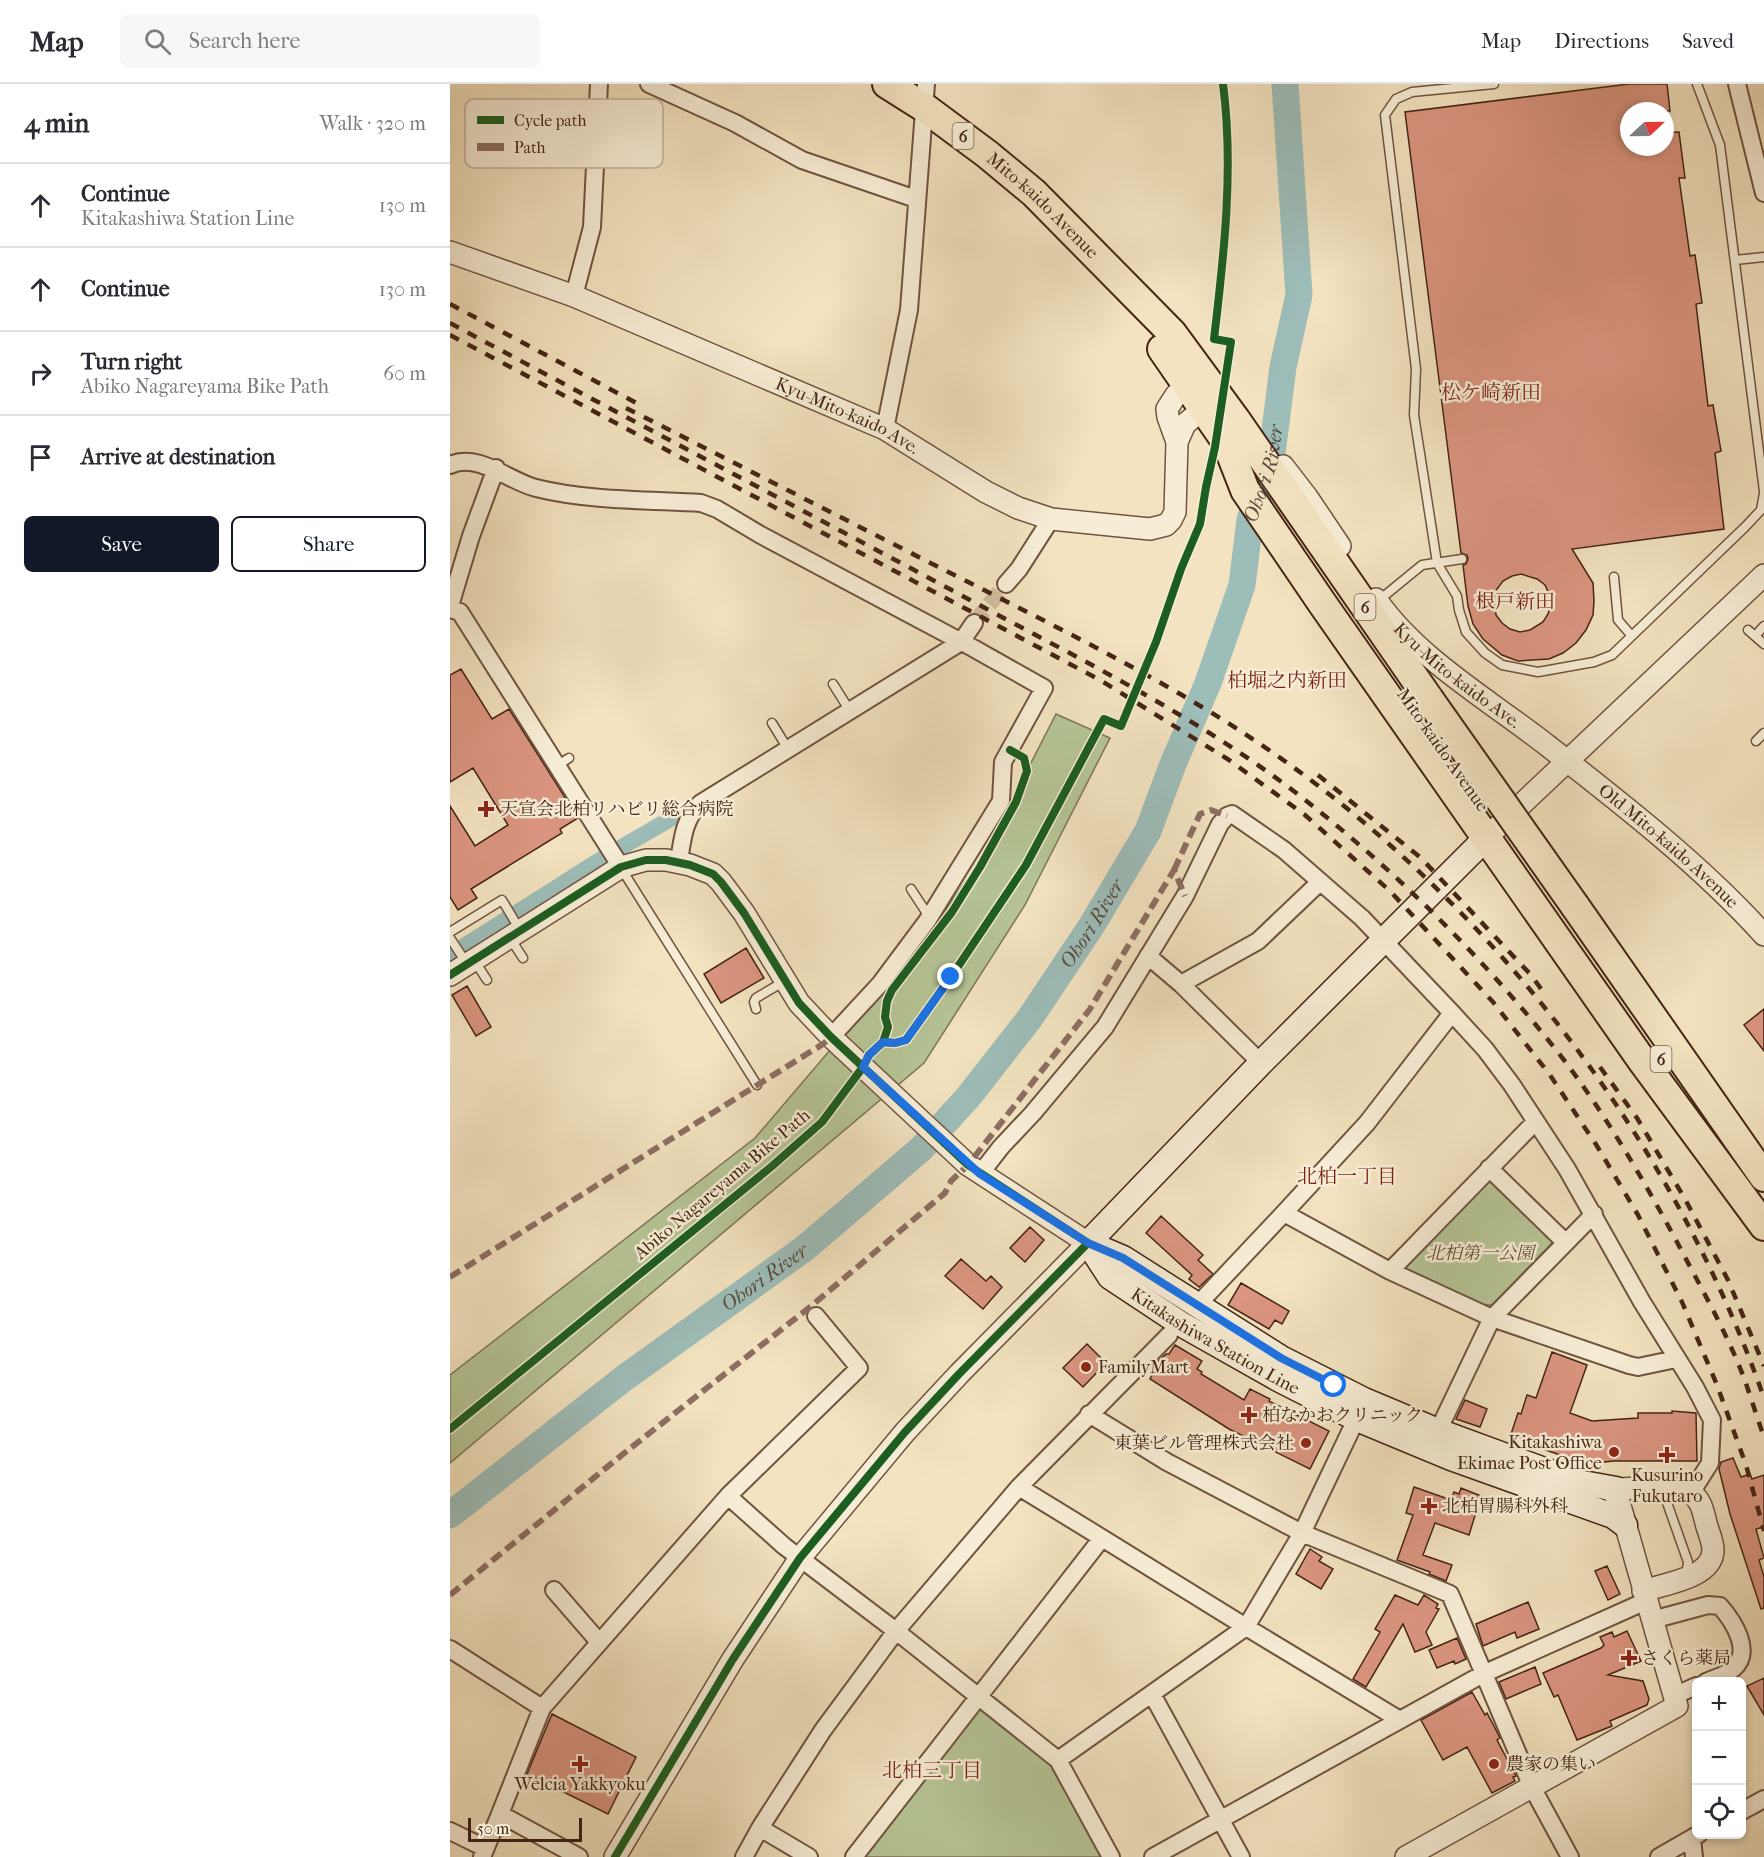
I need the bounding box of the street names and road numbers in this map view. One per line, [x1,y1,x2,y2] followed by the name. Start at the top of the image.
[952,123,974,149] road number: 6
[982,148,1103,263] street label: Mito-kaido Avenue
[772,373,923,459] street label: Kyu-Mito-kaido Ave.
[1354,594,1376,620] road number: 6
[1389,618,1524,733] street label: Kyu-Mito-kaido Ave.
[1392,685,1493,816] street label: Mito-kaido Avenue
[1594,780,1743,913] street label: Old Mito-kaido Avenue
[1650,1046,1672,1072] road number: 6
[629,1105,815,1265] street label: Abiko Nagareyama Bike Path
[1127,1284,1303,1399] street label: Kitakashiwa Station Line

